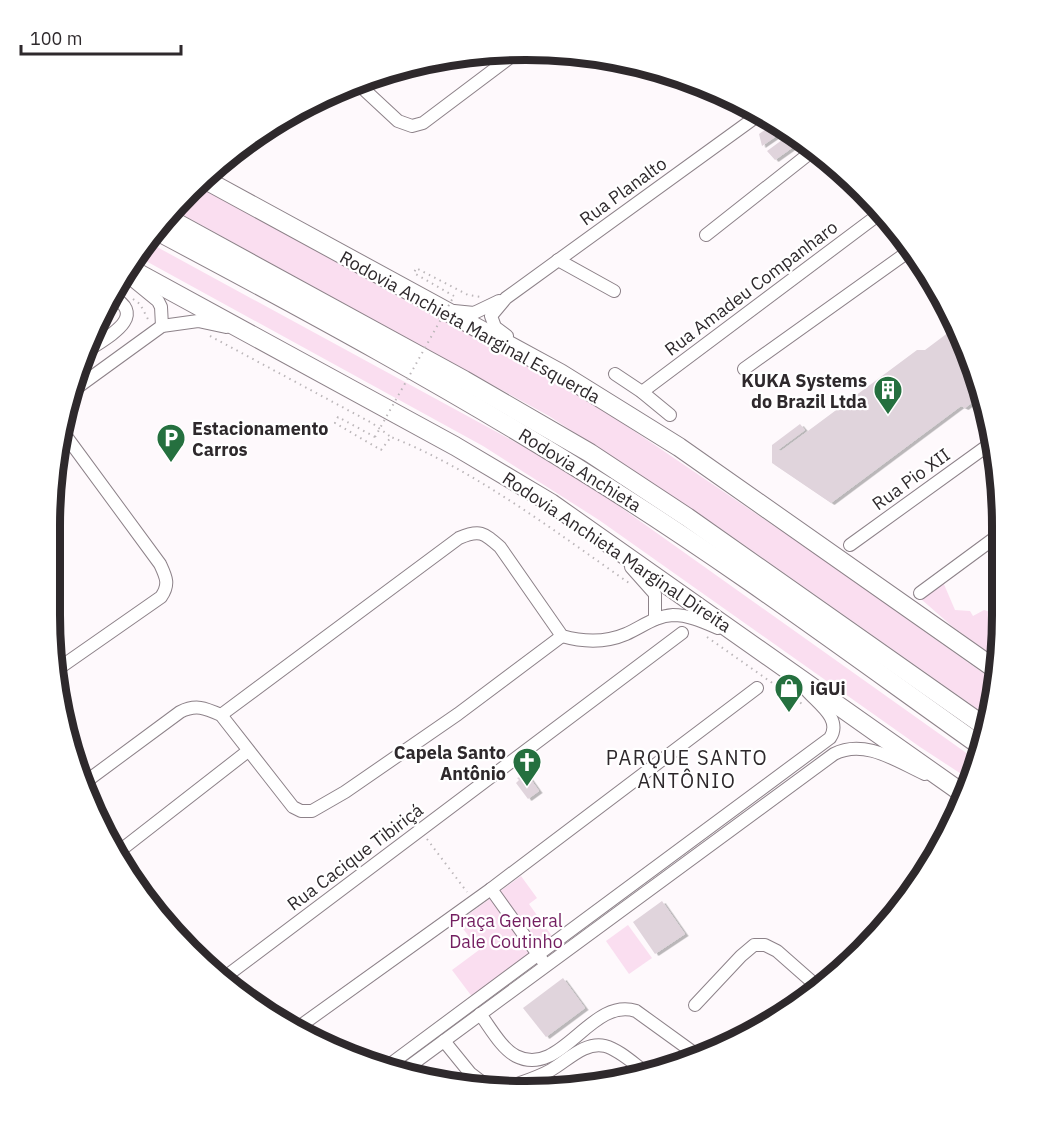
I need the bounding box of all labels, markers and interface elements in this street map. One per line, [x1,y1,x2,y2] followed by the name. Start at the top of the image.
[21,18,182,56] scale bar
[30,27,82,50] text: 100 m
[575,152,671,230] street label: Rua Planalto
[660,215,842,361] street label: Rua Amadeu Companharo
[336,246,605,409] street label: Rodovia Anchieta Marginal Esquerda
[741,369,867,413] place label: KUKA Systems do Brazil Ltda
[872,374,904,416] building icon: KUKA Systems do Brazil Ltda
[192,417,328,461] place label: Estacionamento Carros
[155,422,187,464] parking icon: Estacionamento Carros
[514,423,646,517] street label: Rodovia Anchieta
[868,443,954,515] street label: Rua Pio XII
[498,467,736,638] street label: Rodovia Anchieta Marginal Direita
[773,672,805,714] shop icon: iGUi
[810,677,846,700] place label: iGUi
[394,741,506,785] place label: Capela Santo Antônio
[606,744,768,794] district label: PARQUE SANTO ANTÔNIO
[511,746,543,788] church icon: Capela Santo Antônio
[282,798,428,916] street label: Rua Cacique Tibiriçá
[449,909,563,953] park label: Praça General Dale Coutinho

